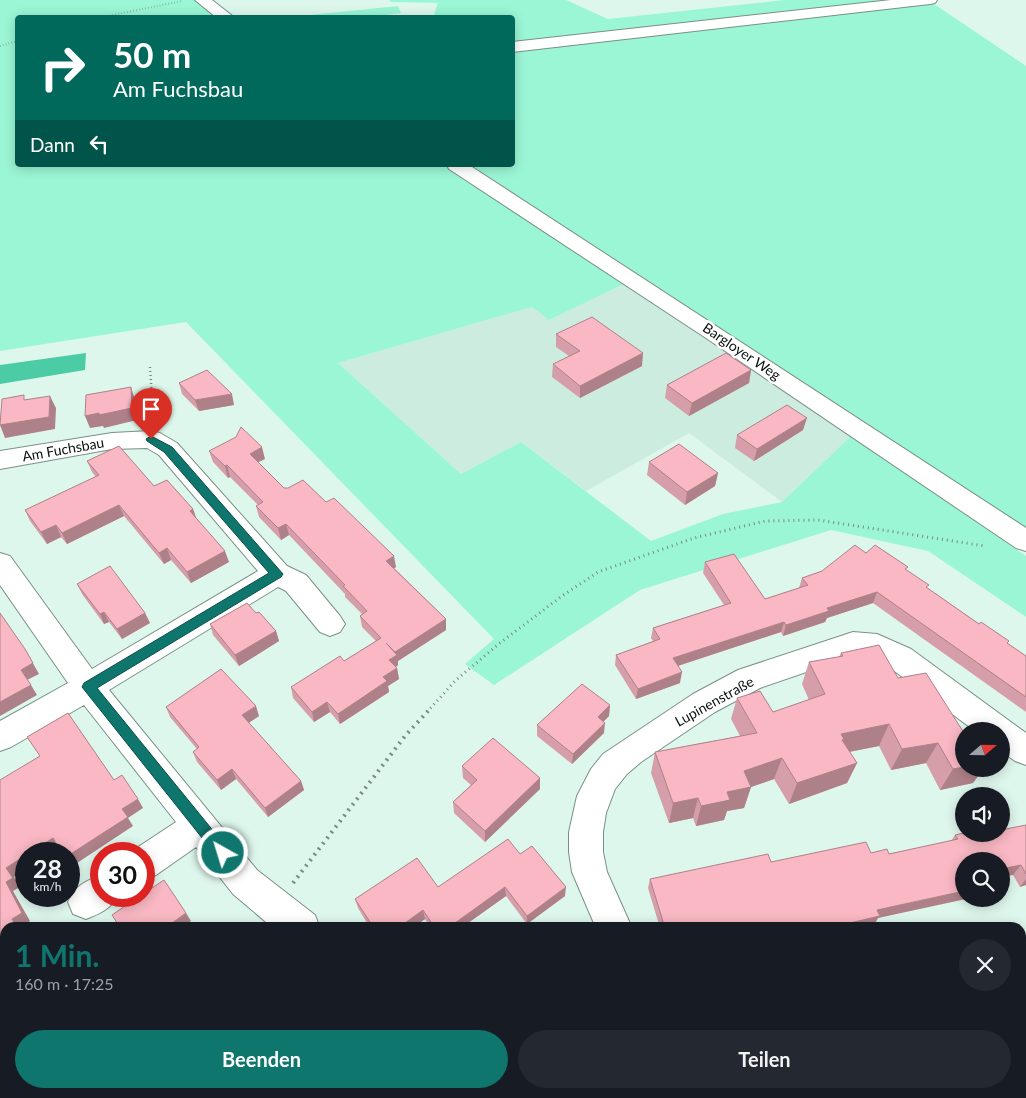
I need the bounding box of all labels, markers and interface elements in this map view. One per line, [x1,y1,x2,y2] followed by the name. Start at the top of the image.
[113,33,191,75] text: 50 m
[30,35,95,100] icon: right
[113,75,243,102] text: Am Fuchsbau
[85,130,113,158] icon: left
[30,133,75,156] text: Dann
[700,319,784,383] street label: Bargloyer Weg
[130,388,172,439] pin
[137,395,165,423] icon: arrive
[21,433,105,465] street label: Am Fuchsbau
[672,672,756,730] street label: Lupinenstraße
[955,722,1010,778] north arrow
[955,722,1010,907] map controls
[955,787,1010,842] button: sound
[196,826,248,878] position arrow
[90,842,155,907] speed limit sign: 30
[955,852,1010,907] button: search
[33,853,62,883] text: 28
[33,879,62,894] text: km/h
[15,937,100,973] text: 1 Min.
[959,939,1011,991] button: close
[15,974,114,993] text: 160 m · 17:25
[15,1030,508,1088] button: Beenden
[518,1030,1011,1088] button: Teilen

